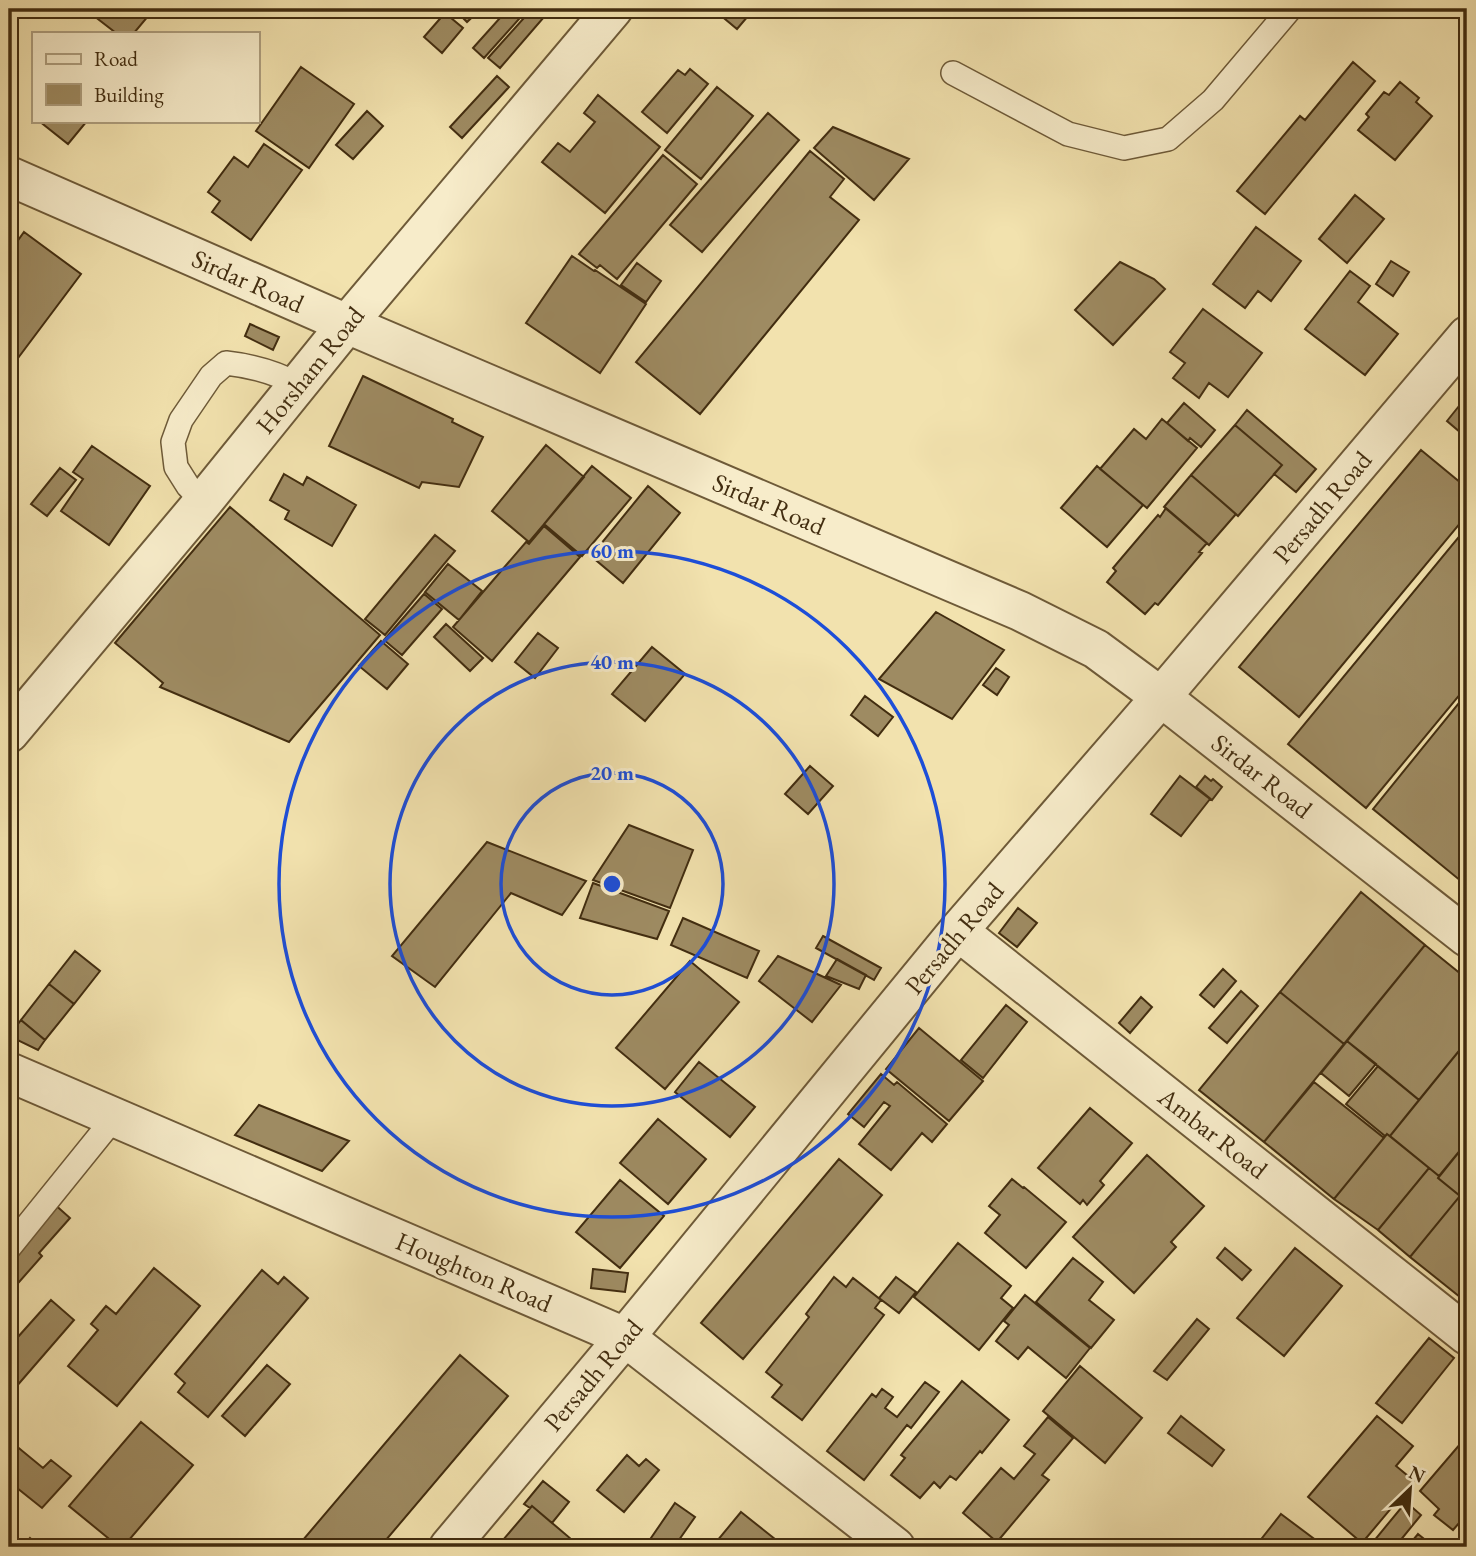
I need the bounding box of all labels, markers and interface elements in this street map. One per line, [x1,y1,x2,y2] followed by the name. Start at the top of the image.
[32,32,259,122] legend
[94,45,138,72] text: Road
[94,81,164,108] text: Building
[187,241,310,321] street label: Sirdar Road
[248,299,372,441] street label: Horsham Road
[1265,443,1380,570] street label: Persadh Road
[708,465,831,543] street label: Sirdar Road
[590,537,634,564] text: 60 m
[590,648,634,675] text: 40 m
[1205,726,1320,827] street label: Sirdar Road
[590,759,634,786] text: 20 m
[600,872,624,896] centre of rings
[897,874,1012,1001] street label: Persadh Road
[1151,1079,1275,1187] street label: Ambar Road
[391,1224,558,1321] street label: Houghton Road
[536,1311,651,1438] street label: Persadh Road
[1374,1454,1444,1524] north arrow
[1405,1459,1430,1489] text: N

